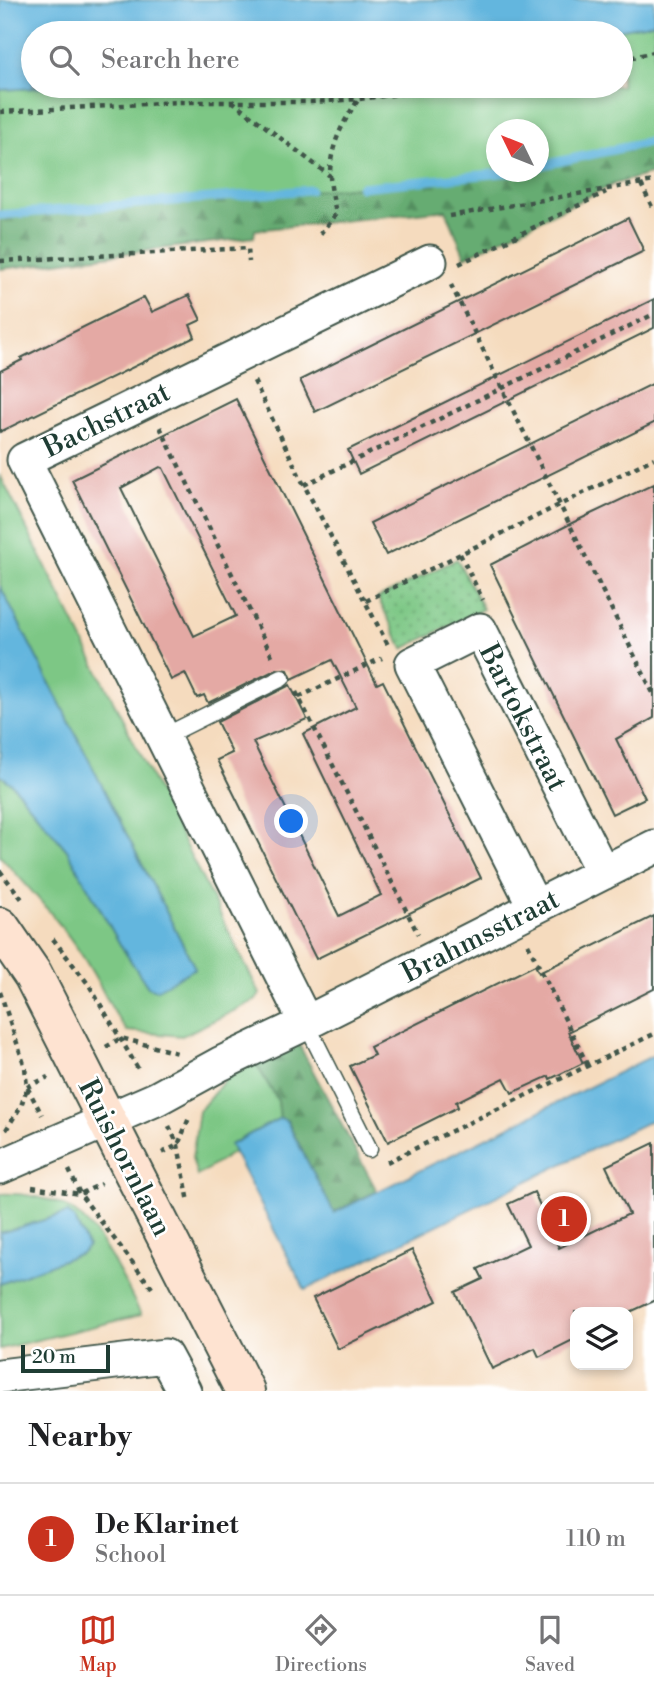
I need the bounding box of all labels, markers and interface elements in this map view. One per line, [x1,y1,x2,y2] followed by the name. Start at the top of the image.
[21,21,633,98] search box
[45,41,83,79] icon: search
[101,44,240,76] text: Search here
[486,119,549,182] north arrow
[36,375,176,467] street label: Bachstraat
[470,637,575,797] street label: Bartokstraat
[274,804,308,838] your location
[395,882,565,991] street label: Brahmsstraat
[70,1073,179,1242] street label: Ruishornlaan
[541,1193,587,1245] pin: 1
[570,1307,633,1370] map controls
[570,1307,633,1370] button: layers
[21,1342,110,1374] scale bar
[32,1345,76,1369] text: 20 m
[28,1418,132,1456] text: Nearby
[95,1509,239,1541] text: De Klarinet
[45,1525,57,1553] text: 1
[566,1525,626,1553] text: 110 m
[95,1541,166,1569] text: School
[79,1611,117,1677] tab: Map
[275,1611,367,1677] tab: Directions
[525,1611,575,1677] tab: Saved

